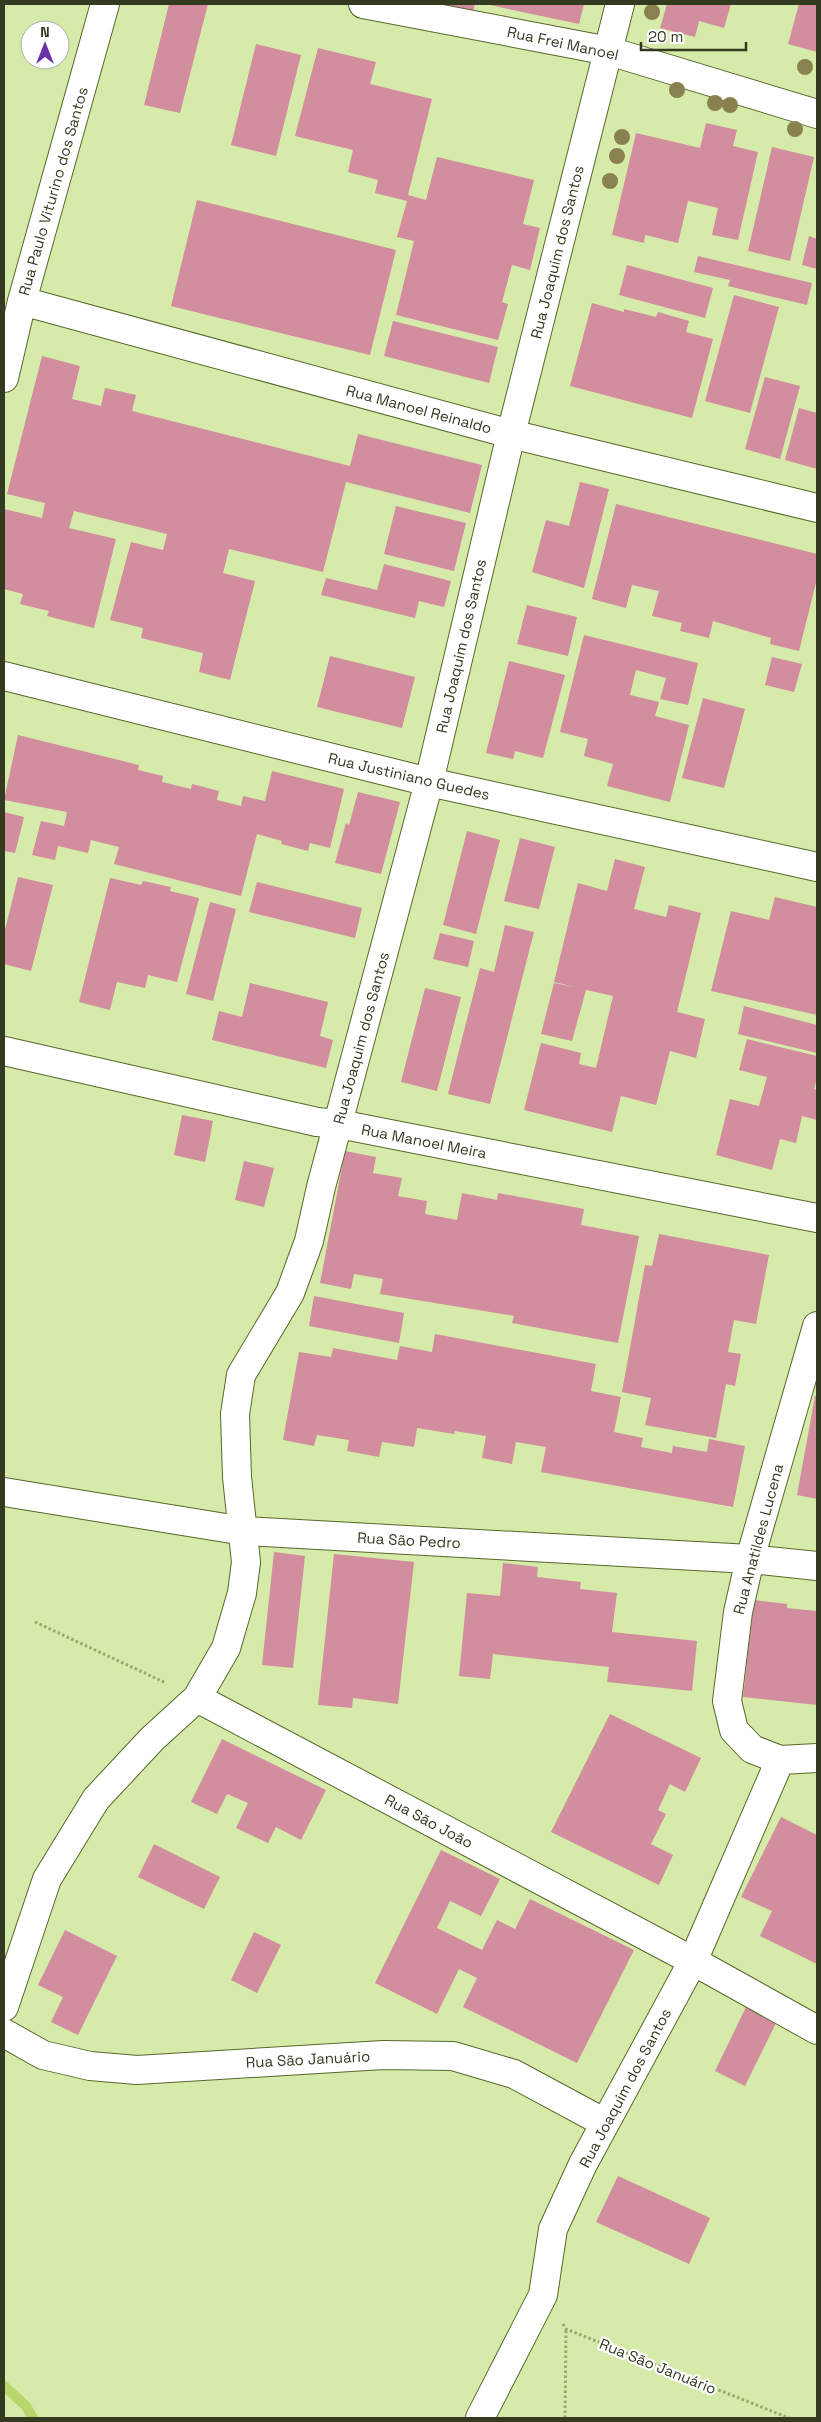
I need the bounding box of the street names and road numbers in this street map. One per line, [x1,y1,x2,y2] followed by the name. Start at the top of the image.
[505,22,621,64] street label: Rua Frei Manoel
[14,84,92,298] street label: Rua Paulo Viturino dos Santos
[526,163,588,341] street label: Rua Joaquim dos Santos
[344,380,494,438] street label: Rua Manoel Reinaldo
[432,557,490,735] street label: Rua Joaquim dos Santos
[326,748,492,804] street label: Rua Justiniano Guedes
[329,950,393,1126] street label: Rua Joaquim dos Santos
[360,1120,489,1163] street label: Rua Manoel Meira
[729,1461,787,1616] street label: Rua Anatildes Lucena
[357,1528,461,1552] street label: Rua São Pedro
[382,1790,476,1852] street label: Rua São João
[575,2005,675,2171] street label: Rua Joaquim dos Santos
[245,2046,371,2072] street label: Rua São Januário
[597,2334,719,2398] street label: Rua São Januário

